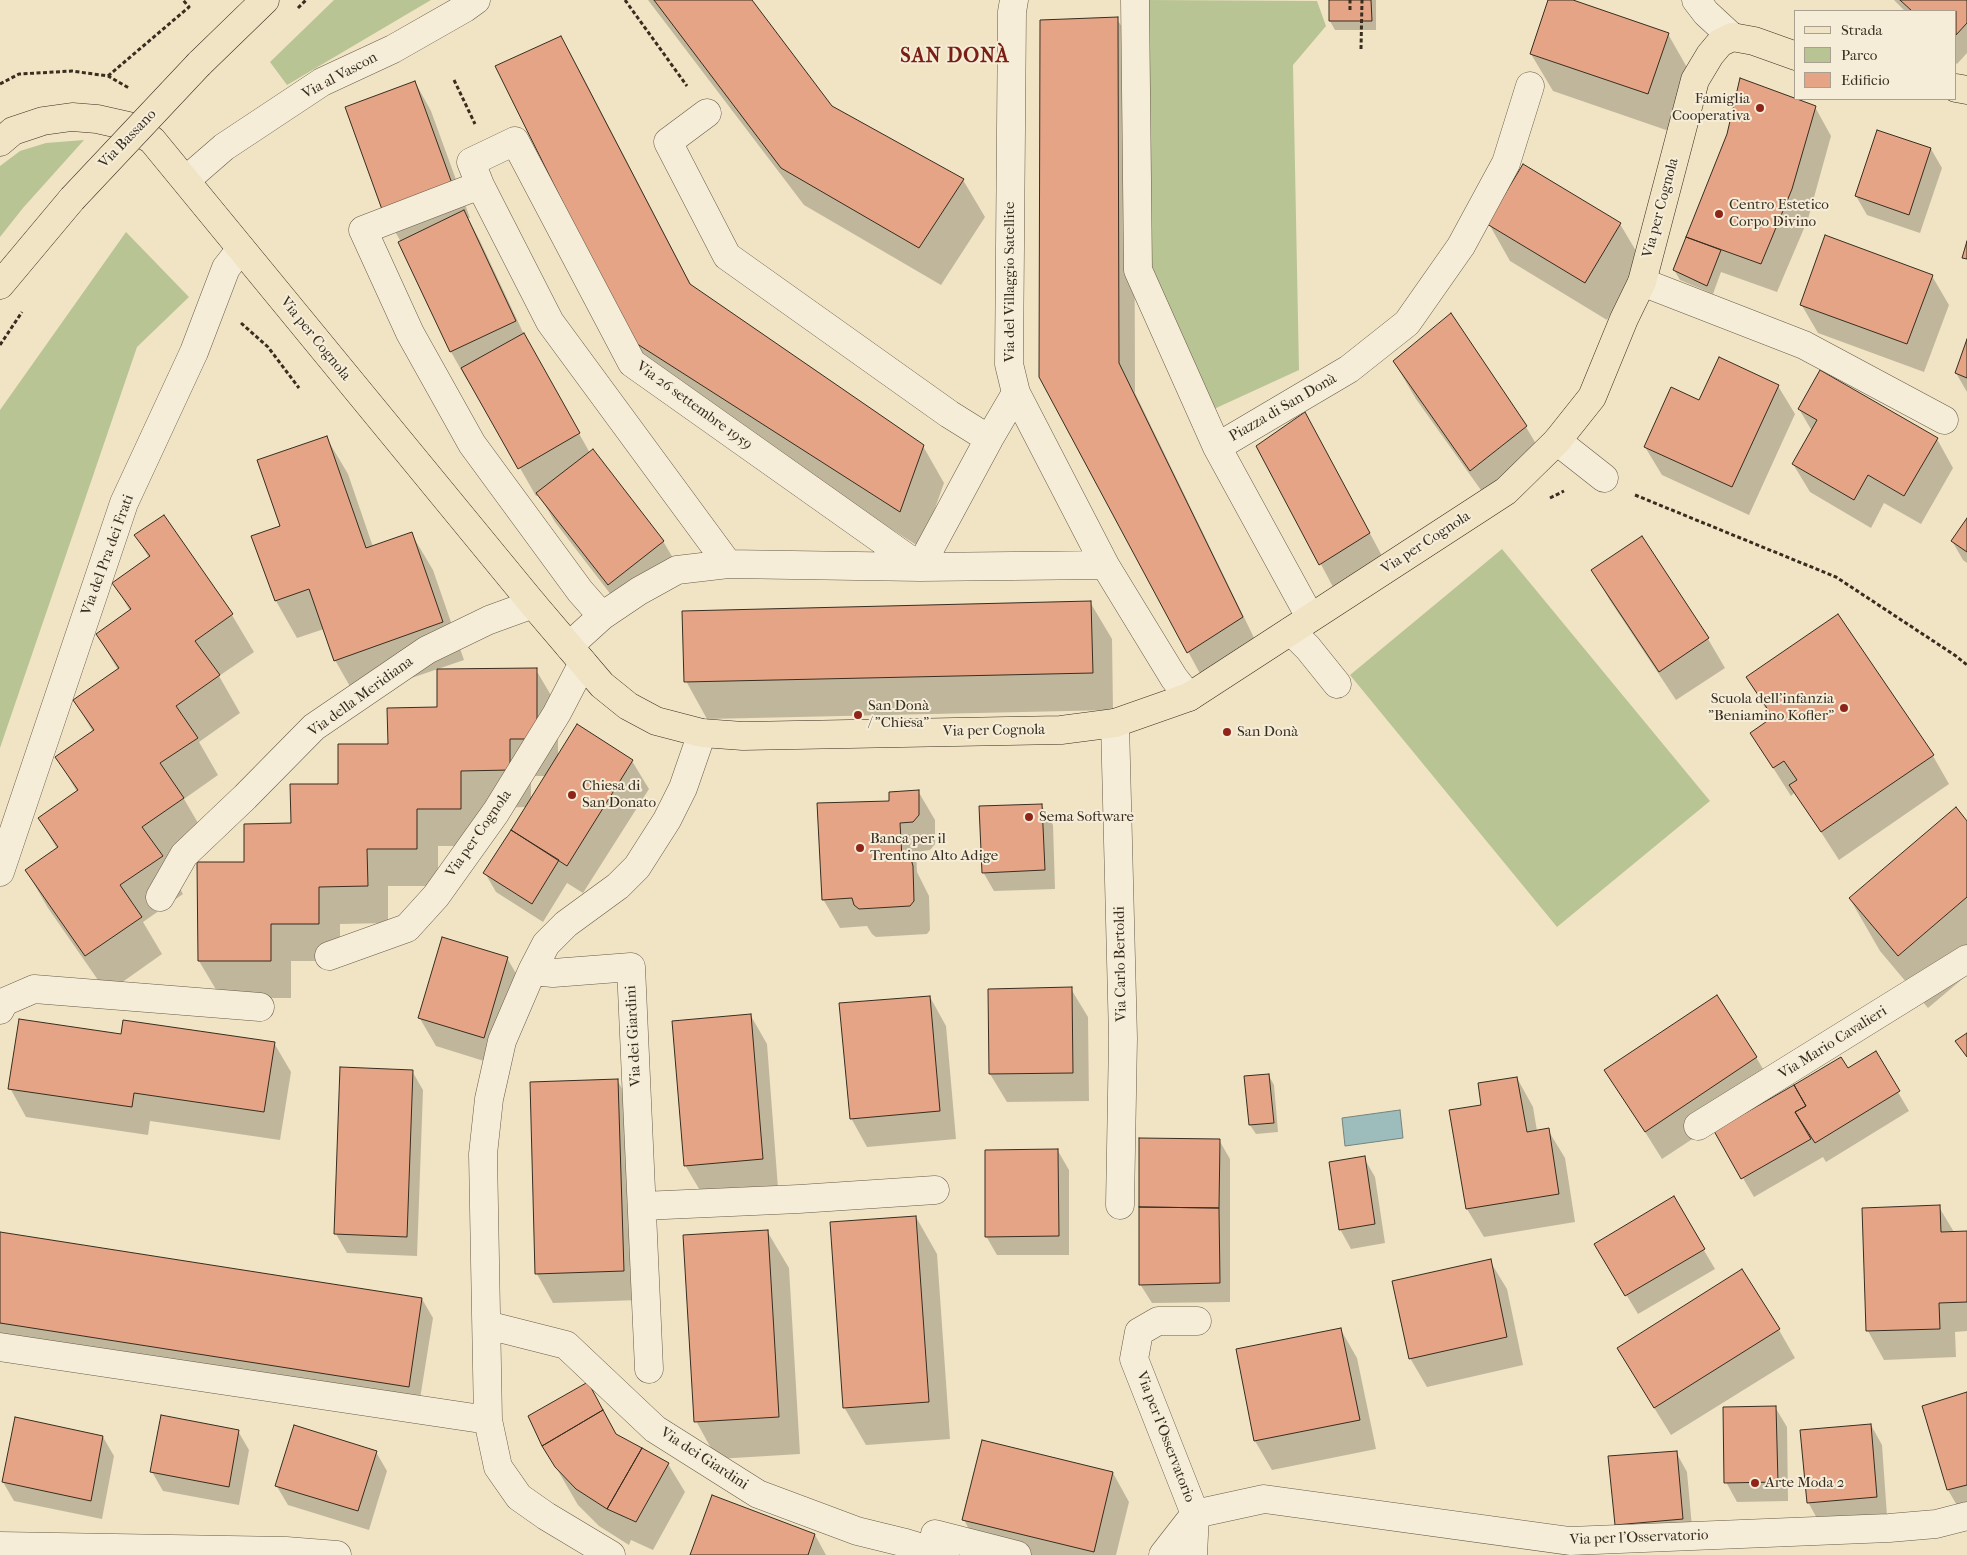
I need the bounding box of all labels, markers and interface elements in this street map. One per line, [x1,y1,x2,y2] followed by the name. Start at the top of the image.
[1794,10,1957,100] legend
[1841,21,1883,39] text: Strada
[899,45,1011,69] district label: SAN DONÀ
[1841,46,1877,64] text: Parco
[299,49,381,103] street label: Via al Vascon
[1841,71,1890,89] text: Edificio
[1672,90,1750,125] place label: Famiglia Cooperativa
[1754,102,1766,114] marker: Famiglia Cooperativa
[95,106,161,172] street label: Via Bassano
[1639,156,1683,260] street label: Via per Cognola
[1729,196,1829,231] place label: Centro Estetico Corpo Divino
[1001,202,1019,362] street label: Via del Villaggio Satellite
[1713,208,1725,220] marker: Centro Estetico Corpo Divino
[276,294,354,384] street label: Via per Cognola
[632,358,756,454] street label: Via 26 settembre 1959
[1226,370,1340,446] street label: Piazza di San Donà
[78,492,138,618] street label: Via del Pra dei Frati
[1378,508,1474,578] street label: Via per Cognola
[305,653,417,741] street label: Via della Meridiana
[1708,690,1834,725] place label: Scuola dell'infanzia "Beniamino Kofler"
[868,697,929,732] place label: San Donà / "Chiesa"
[1838,702,1850,714] marker: Scuola dell'infanzia "Beniamino Kofler"
[852,709,864,721] marker: San Donà / "Chiesa"
[943,721,1045,741] street label: Via per Cognola
[1237,723,1298,741] place label: San Donà
[1221,726,1233,738] marker: San Donà
[582,777,656,812] place label: Chiesa di San Donato
[442,787,516,881] street label: Via per Cognola
[566,789,578,801] marker: Chiesa di San Donato
[1039,808,1134,826] place label: Sema Software
[1023,811,1035,823] marker: Sema Software
[870,830,998,865] place label: Banca per il Trentino Alto Adige
[854,842,866,854] marker: Banca per il Trentino Alto Adige
[1111,906,1131,1022] street label: Via Carlo Bertoldi
[622,985,646,1087] street label: Via dei Giardini
[1776,1002,1890,1084] street label: Via Mario Cavalieri
[1132,1369,1198,1505] street label: Via per l'Osservatorio
[657,1424,751,1494] street label: Via dei Giardini
[1765,1474,1844,1492] place label: Arte Moda 2
[1749,1477,1761,1489] marker: Arte Moda 2
[1569,1527,1709,1549] street label: Via per l'Osservatorio

